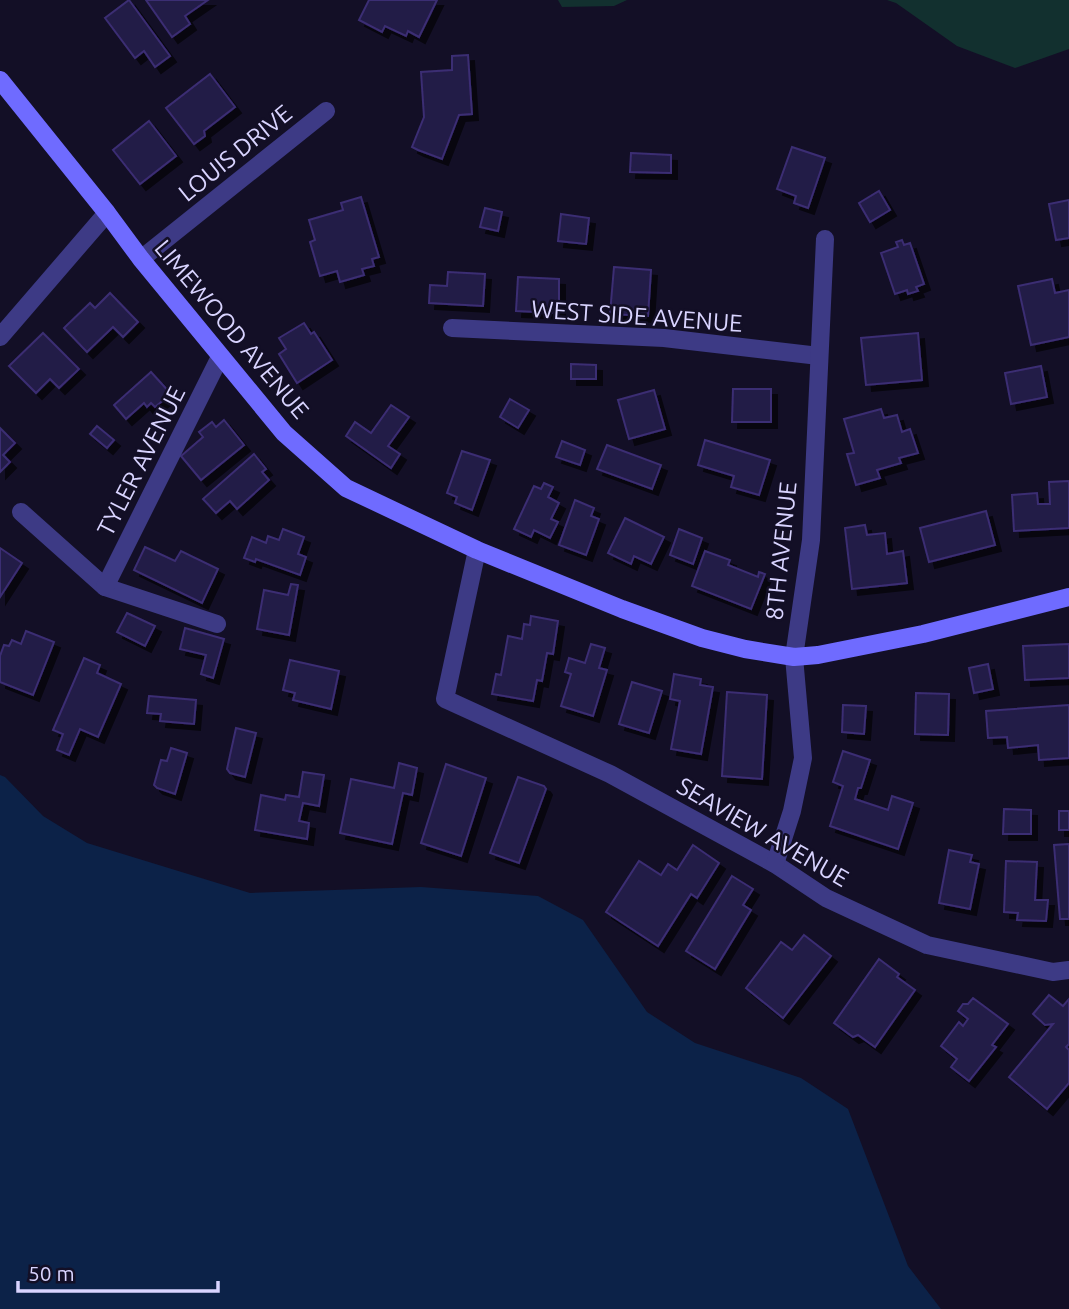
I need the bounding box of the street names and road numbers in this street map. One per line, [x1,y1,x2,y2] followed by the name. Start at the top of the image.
[173,99,297,207] street label: LOUIS DRIVE
[149,234,315,424] street label: LIMEWOOD AVENUE
[530,295,744,337] street label: WEST SIDE AVENUE
[92,382,190,540] street label: TYLER AVENUE
[760,480,802,622] street label: 8TH AVENUE
[673,772,853,892] street label: SEAVIEW AVENUE

